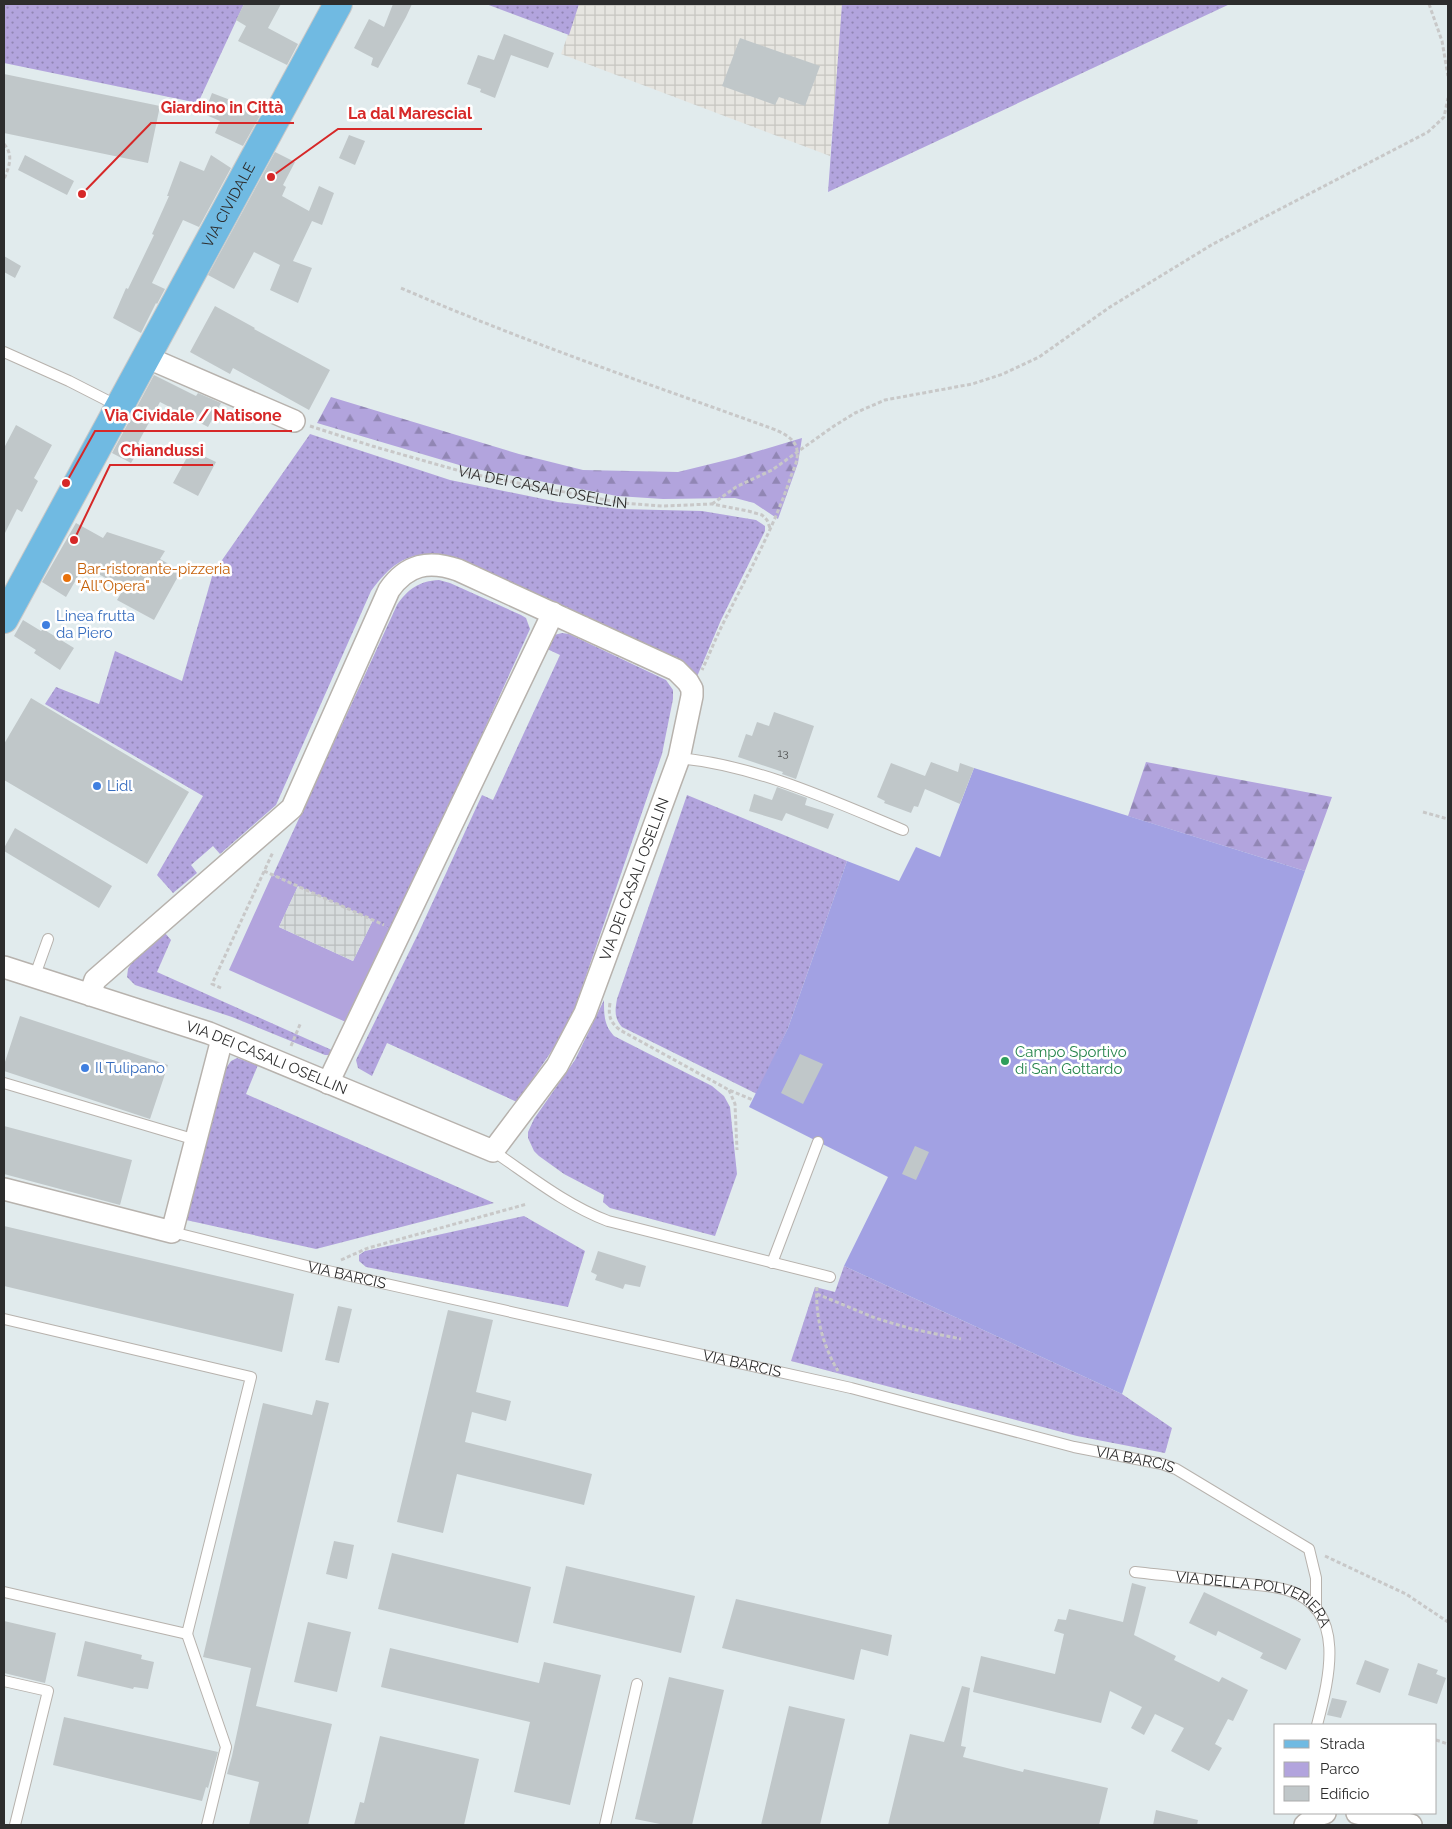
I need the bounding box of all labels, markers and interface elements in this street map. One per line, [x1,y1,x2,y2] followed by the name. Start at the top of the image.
[151,92,294,123] callout: Giardino in Città
[161,98,283,117] text: Giardino in Città
[338,98,482,129] callout: La dal Marescial
[348,104,473,123] text: La dal Marescial
[198,160,259,251] street label: VIA CIVIDALE
[95,400,292,431] callout: Via Cividale / Natisone
[104,406,282,425] text: Via Cividale / Natisone
[110,434,213,465] callout: Chiandussi
[120,441,204,460] text: Chiandussi
[456,462,628,512] street label: VIA DEI CASALI OSELLIN
[77,560,231,595] place label: Bar-ristorante-pizzeria "All"Opera"
[61,572,73,584] marker: Bar-ristorante-pizzeria "All"Opera"
[56,607,135,642] place label: Linea frutta da Piero
[40,619,52,631] marker: Linea frutta da Piero
[777,746,789,760] house number: 13
[107,777,133,795] place label: Lidl
[91,780,103,792] marker: Lidl
[596,795,673,963] street label: VIA DEI CASALI OSELLIN
[184,1017,350,1098] street label: VIA DEI CASALI OSELLIN
[1015,1043,1127,1078] place label: Campo Sportivo di San Gottardo
[999,1055,1011,1067] marker: Campo Sportivo di San Gottardo
[95,1059,165,1077] place label: Il Tulipano
[79,1062,91,1074] marker: Il Tulipano
[305,1257,388,1293] street label: VIA BARCIS
[701,1346,783,1381] street label: VIA BARCIS
[1094,1442,1177,1477] street label: VIA BARCIS
[1175,1567,1334,1630] street label: VIA DELLA POLVERIERA
[1274,1724,1437,1814] legend
[1320,1735,1365,1753] text: Strada
[1320,1760,1360,1778] text: Parco
[1320,1785,1370,1803] text: Edificio

